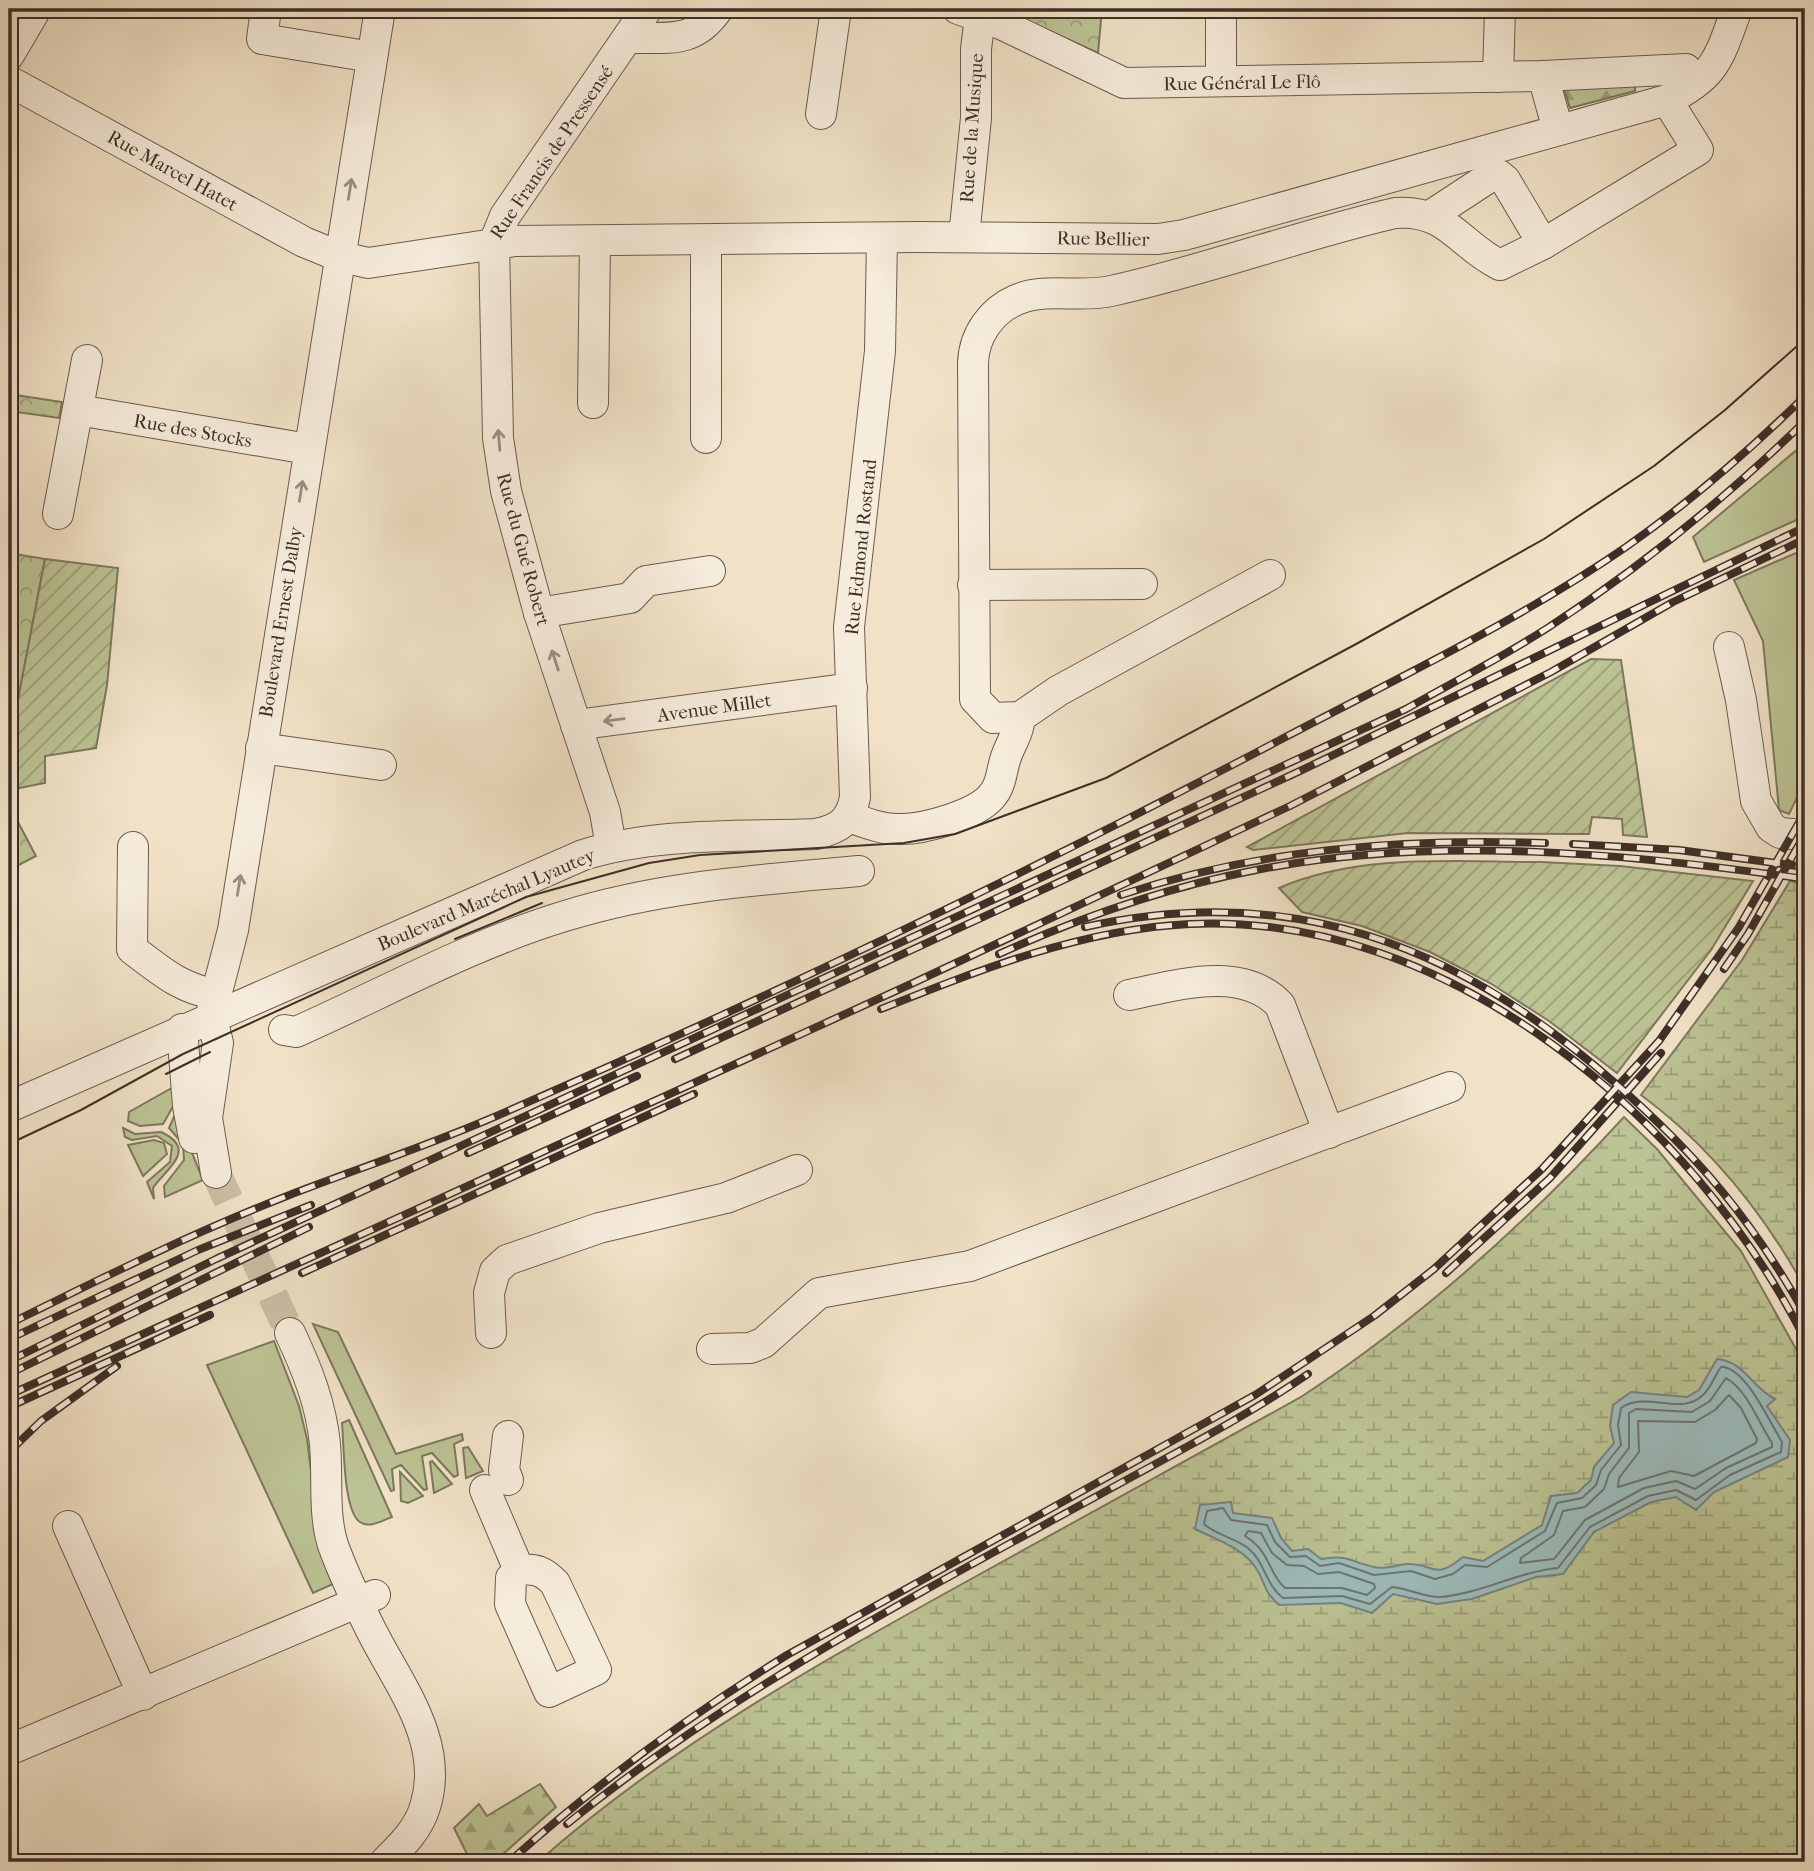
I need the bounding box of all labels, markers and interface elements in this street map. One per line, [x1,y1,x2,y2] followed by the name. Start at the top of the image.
[956,53,988,204] street label: Rue de la Musique
[486,62,618,243] street label: Rue Francis de Pressensé
[1163,71,1321,95] street label: Rue Général Le Flô
[104,126,242,216] street label: Rue Marcel Hatet
[344,178,357,201] one-way arrow
[1056,227,1150,251] street label: Rue Bellier
[132,410,254,452] street label: Rue des Stocks
[492,429,505,452] one-way arrow
[841,457,881,636] street label: Rue Edmond Rostand
[492,470,554,628] street label: Rue du Gué Robert
[295,480,308,503] one-way arrow
[255,524,307,719] street label: Boulevard Ernest Dalby
[547,649,560,671] one-way arrow
[655,689,773,727] street label: Avenue Millet
[603,713,626,726] one-way arrow
[374,844,599,956] street label: Boulevard Maréchal Lyautey
[233,874,246,897] one-way arrow

